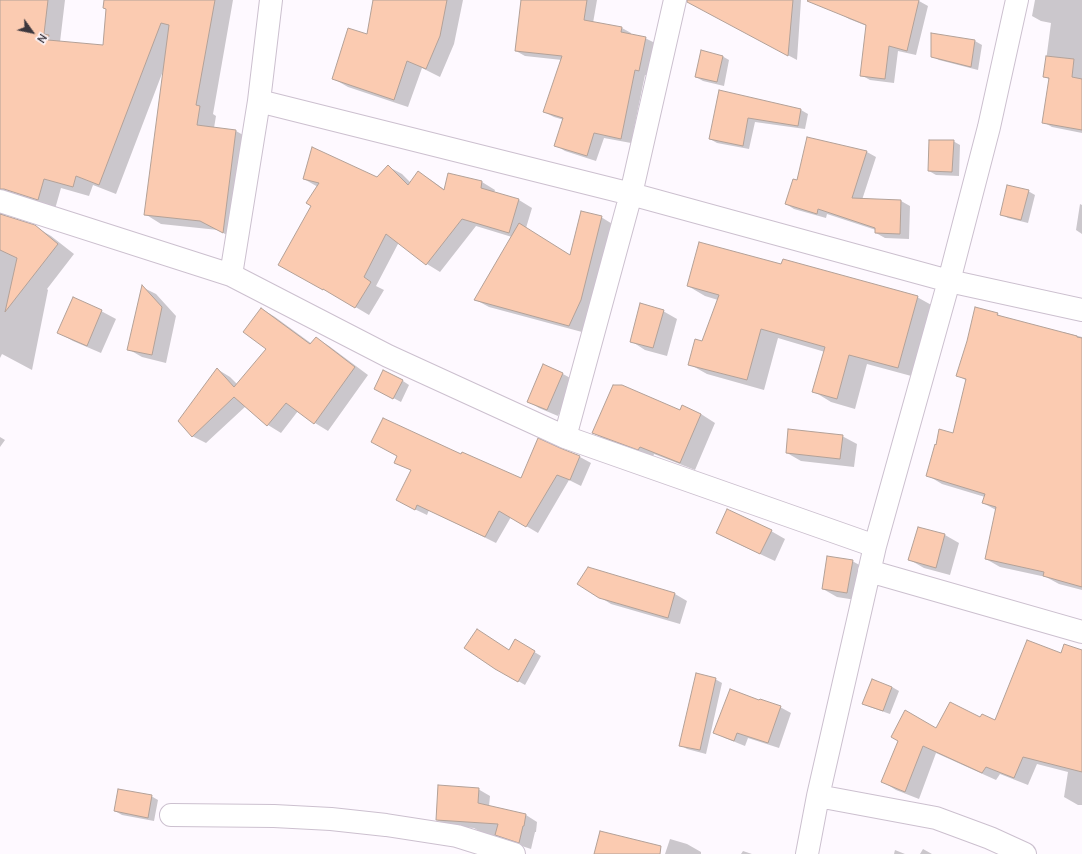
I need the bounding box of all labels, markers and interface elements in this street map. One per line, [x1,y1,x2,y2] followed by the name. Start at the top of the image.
[12,12,52,52] north arrow
[34,31,51,46] text: N

